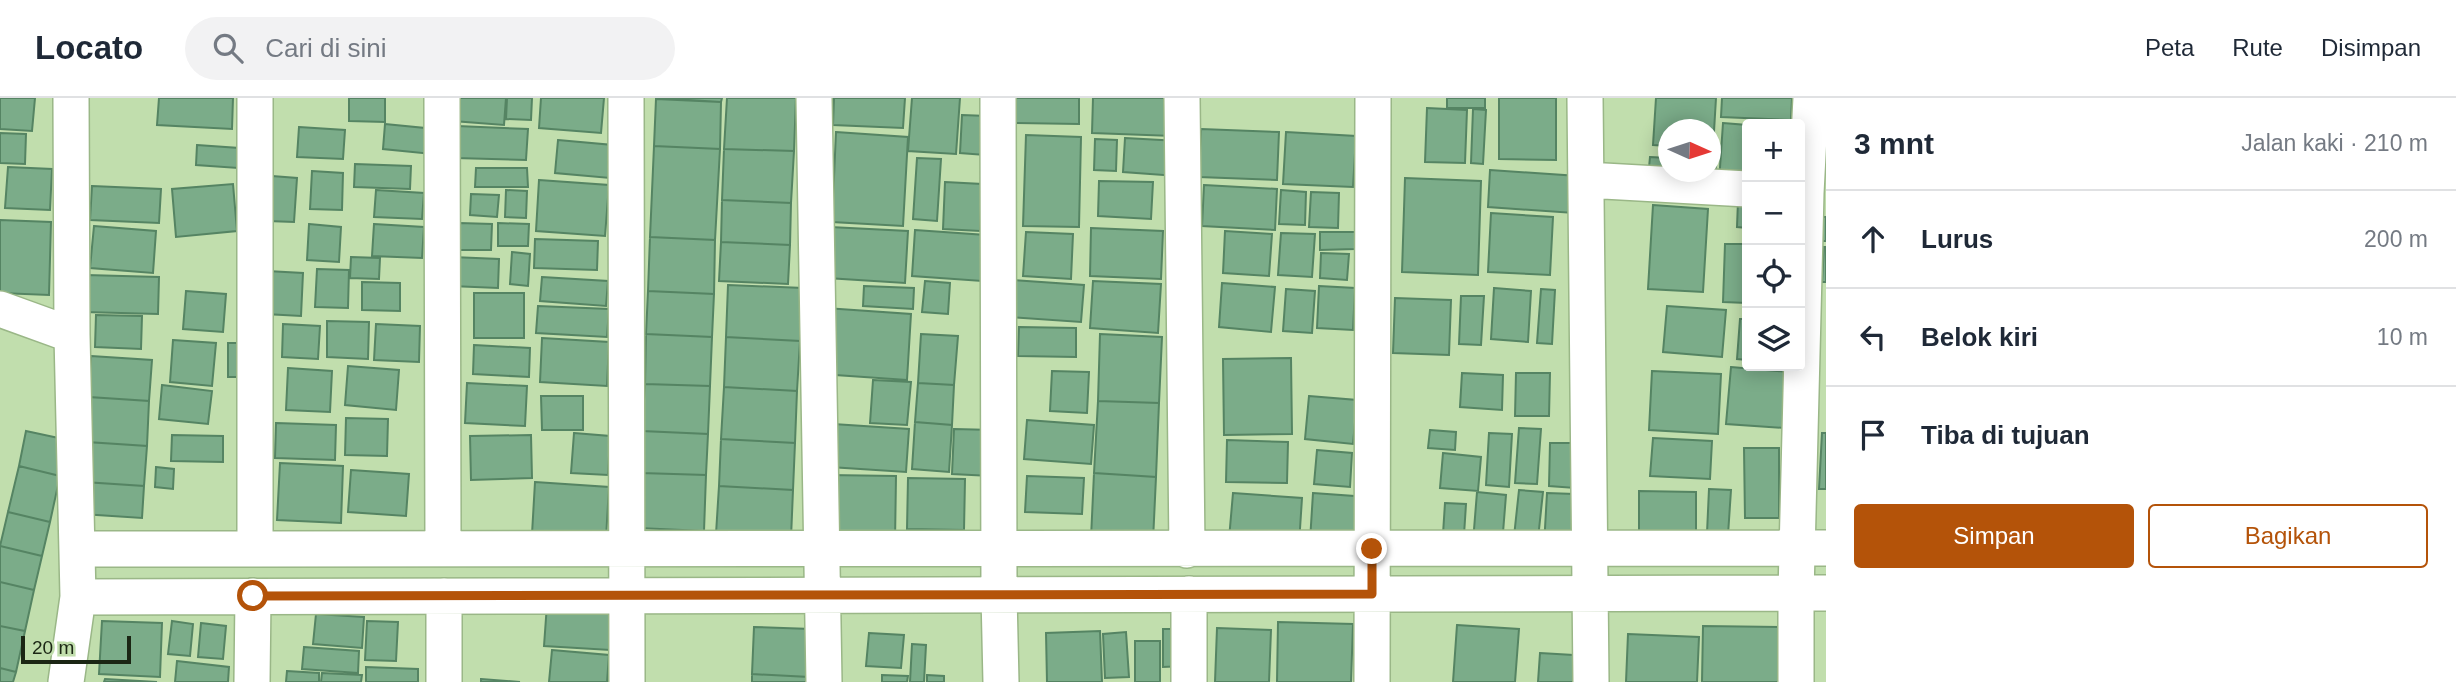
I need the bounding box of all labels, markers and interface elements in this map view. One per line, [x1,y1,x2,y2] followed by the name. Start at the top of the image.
[185,17,675,80] search box
[35,29,143,66] text: Locato
[209,29,247,67] icon: search
[265,33,387,63] text: Cari di sini
[2145,34,2194,61] text: Peta
[2232,34,2283,61] text: Rute
[2321,34,2421,61] text: Disimpan
[1658,119,1721,182] north arrow
[1742,119,1805,371] map controls
[1742,119,1805,182] button: +
[1854,127,1934,160] text: 3 mnt
[2241,130,2428,156] text: Jalan kaki · 210 m
[1742,182,1805,245] button: −
[1854,220,1892,258] icon: ahead
[1921,224,1993,254] text: Lurus
[2364,226,2428,252] text: 200 m
[1742,245,1805,308] button: locate
[1742,308,1805,371] button: layers
[1854,318,1892,356] icon: left
[1921,322,2038,352] text: Belok kiri
[2377,324,2428,350] text: 10 m
[1854,416,1892,454] icon: arrive
[1921,420,2090,450] text: Tiba di tujuan
[1854,504,2134,568] button: Simpan
[2148,504,2428,568] button: Bagikan
[1356,533,1387,564] route end
[237,580,268,611] route start
[21,633,131,665] scale bar
[32,637,74,658] text: 20 m

